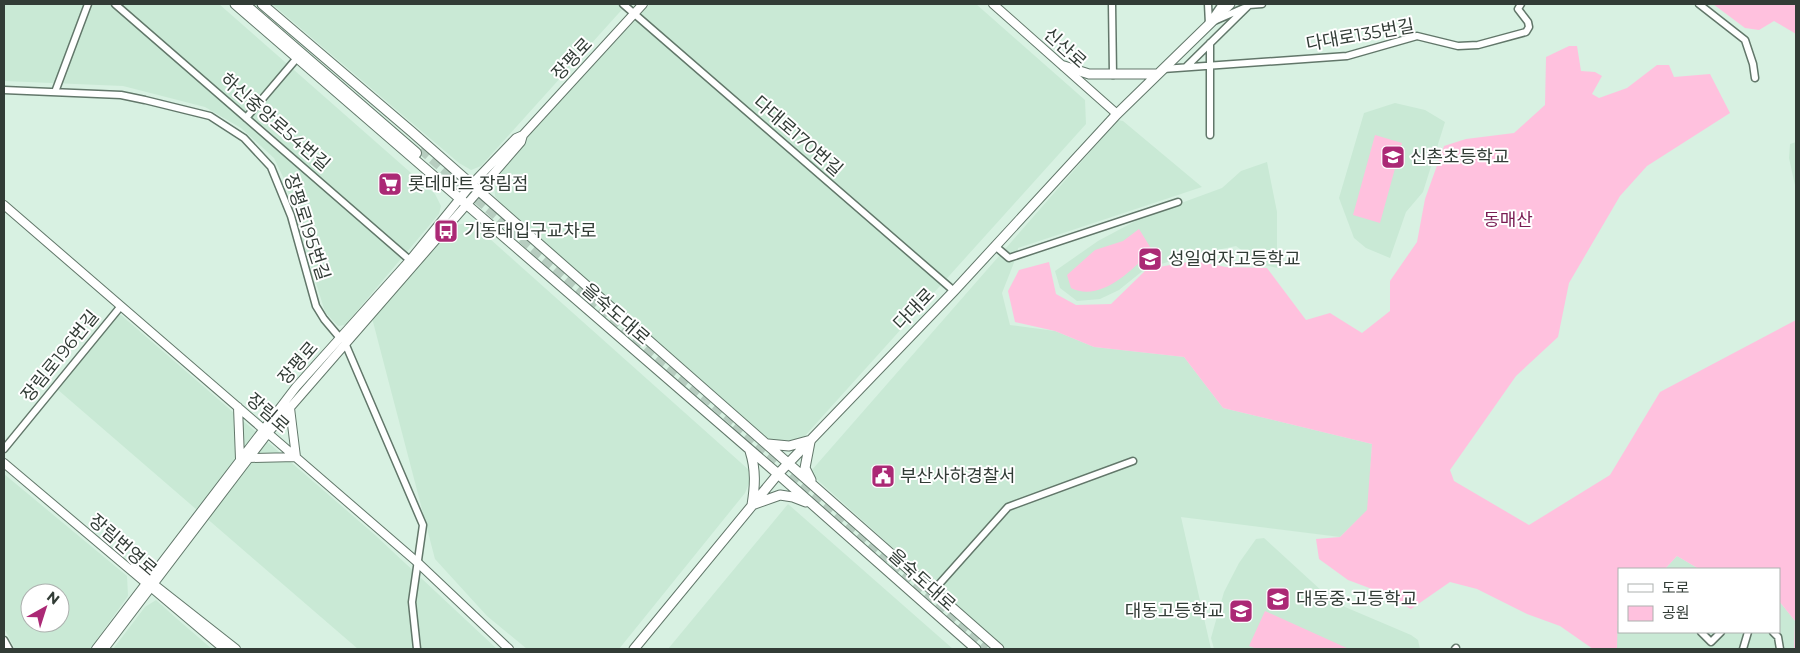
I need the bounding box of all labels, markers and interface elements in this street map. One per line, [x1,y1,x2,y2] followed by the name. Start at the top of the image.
[1304,15,1416,55] street label: 다대로135번길
[1039,23,1091,73] street label: 신산로
[547,33,597,85] street label: 장평로
[216,68,334,176] street label: 하신중앙로54번길
[749,91,847,181] street label: 다대로170번길
[1380,144,1406,170] school or university icon: 신촌초등학교
[1410,146,1509,168] place label: 신촌초등학교
[279,171,335,283] street label: 장평로195번길
[377,171,403,197] supermarket icon: 롯데마트 장림점
[408,173,529,195] place label: 롯데마트 장림점
[1483,209,1533,231] park label: 동매산
[433,218,459,244] bus stop icon: 기동대입구교차로
[464,220,596,242] place label: 기동대입구교차로
[1137,246,1163,272] school or university icon: 성일여자고등학교
[1168,248,1300,270] place label: 성일여자고등학교
[578,279,654,349] street label: 을숙도대로
[889,283,939,335] street label: 다대로
[16,306,104,406] street label: 장림로196번길
[273,337,323,389] street label: 장평로
[242,388,294,438] street label: 장림로
[870,463,896,489] public building icon: 부산사하경찰서
[900,465,1016,487] place label: 부산사하경찰서
[85,510,161,580] street label: 장림번영로
[884,544,960,616] street label: 을숙도대로
[1618,568,1780,633] legend
[1662,578,1690,597] text: 도로
[20,583,70,633] north arrow
[1265,586,1291,612] school or university icon: 대동중•고등학교
[43,587,63,608] text: N
[1296,588,1417,610] place label: 대동중•고등학교
[1228,598,1254,624] school or university icon: 대동고등학교
[1125,600,1224,622] place label: 대동고등학교
[1662,603,1690,622] text: 공원

